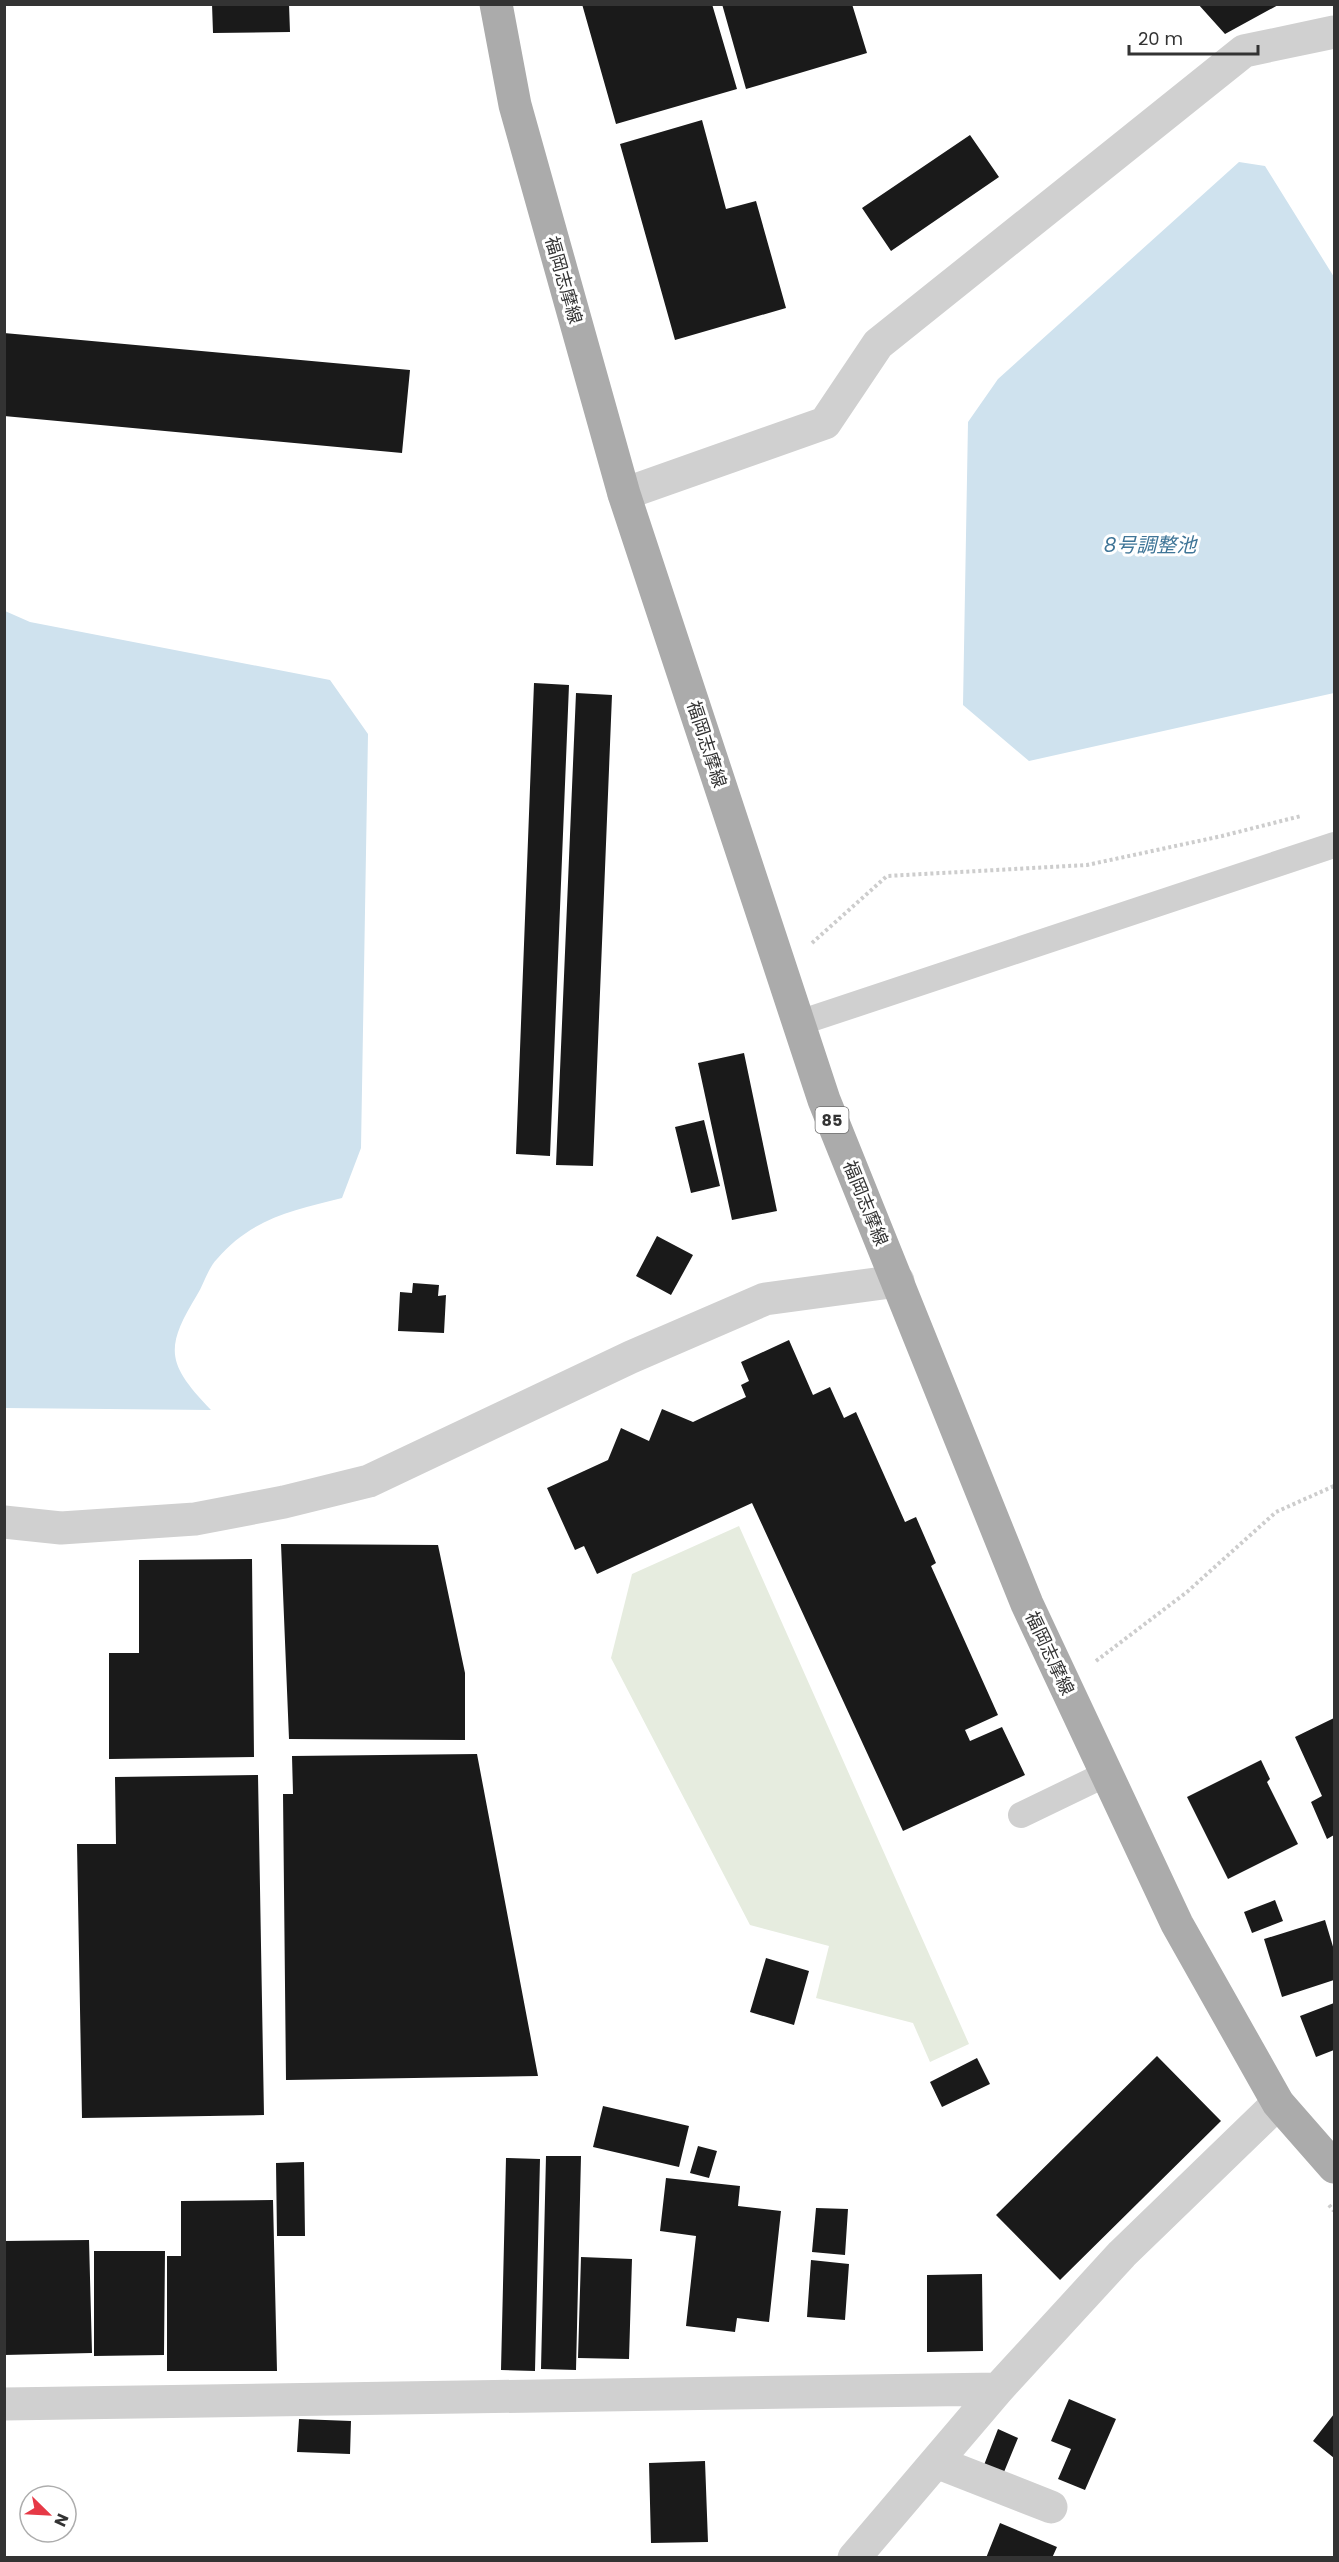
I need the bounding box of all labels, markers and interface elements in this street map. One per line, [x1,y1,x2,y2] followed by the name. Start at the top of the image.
[1129,18,1258,56] scale bar
[1138,26,1183,51] text: 20 m
[540,233,588,327] street label: 福岡志摩線
[1104,531,1198,559] water label: 8号調整池
[681,697,733,791] street label: 福岡志摩線
[816,1107,848,1133] road number: 85
[838,1157,894,1249] street label: 福岡志摩線
[1020,1607,1080,1699] street label: 福岡志摩線
[18,2484,78,2544] north arrow
[48,2510,74,2530] text: N

